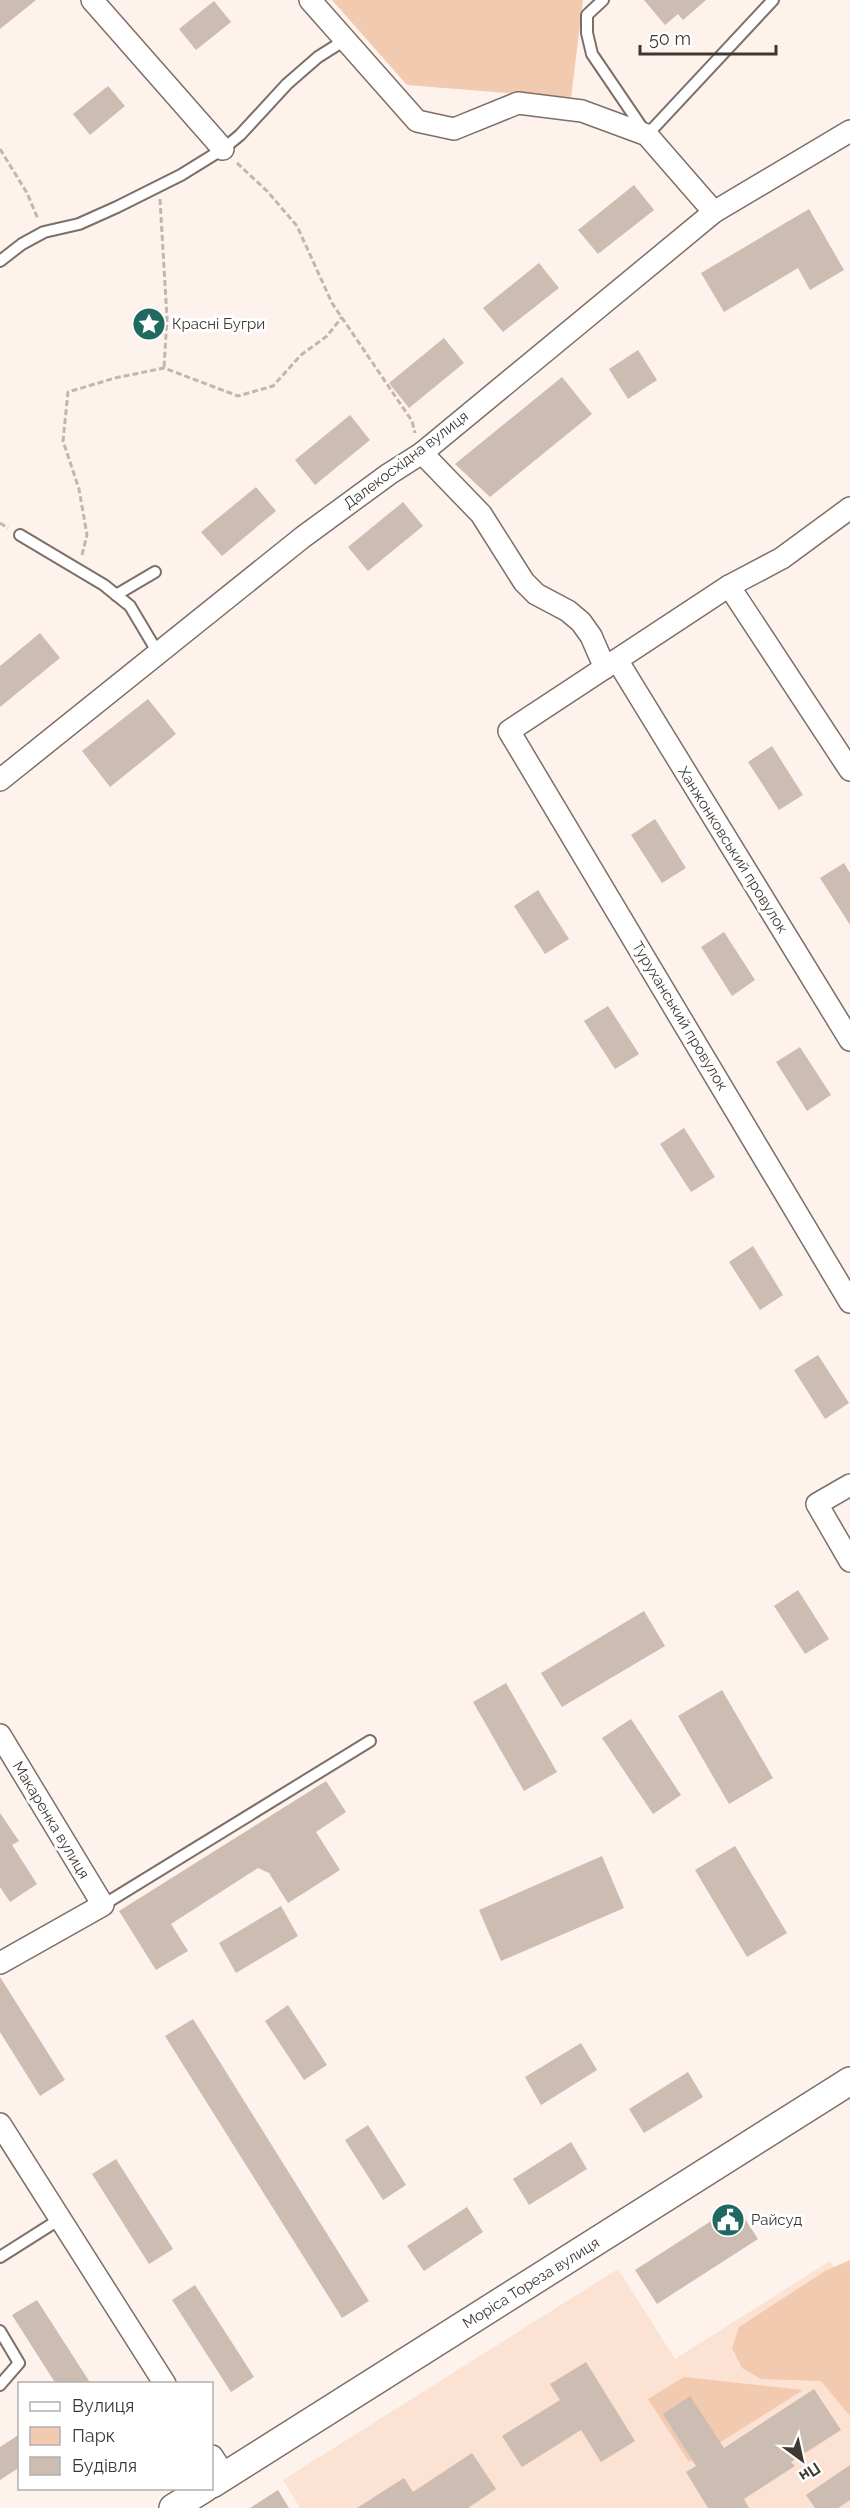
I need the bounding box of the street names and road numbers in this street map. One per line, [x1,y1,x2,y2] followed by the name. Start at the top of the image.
[340,407,472,513] street label: Далекосхідна вулиця
[674,763,792,937] street label: Ханжонковський провулок
[628,938,732,1094] street label: Туруханський провулок
[9,1758,93,1882] street label: Макаренка вулиця
[459,2234,603,2332] street label: Моріса Тореза вулиця

